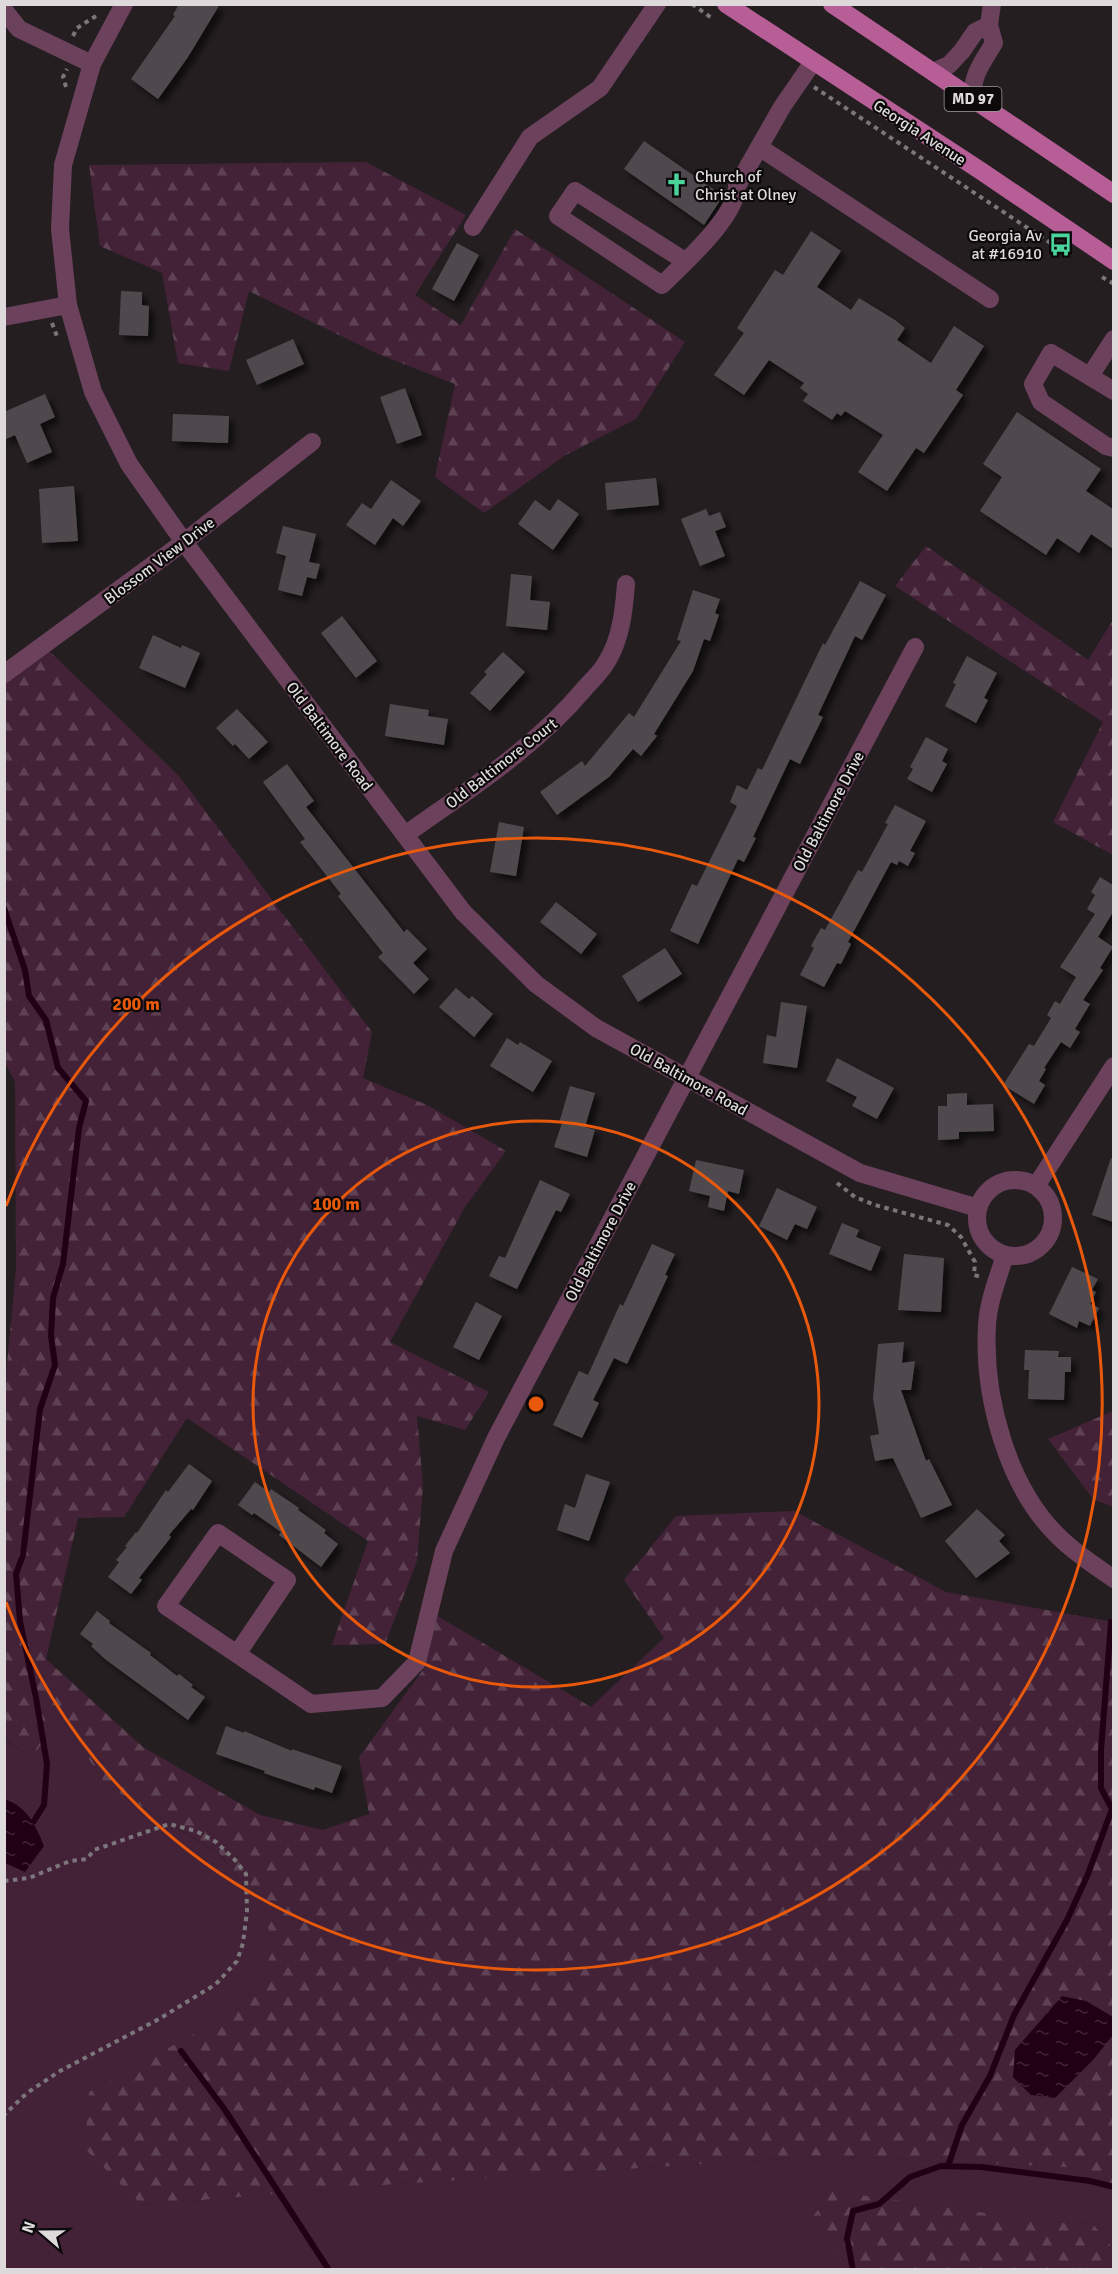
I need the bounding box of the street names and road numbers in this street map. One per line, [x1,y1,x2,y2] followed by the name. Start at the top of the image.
[944,87,1002,111] road number: MD 97
[869,95,970,170] street label: Georgia Avenue
[100,513,219,609] street label: Blossom View Drive
[282,678,377,795] street label: Old Baltimore Road
[442,714,562,814] street label: Old Baltimore Court
[789,748,869,875] street label: Old Baltimore Drive
[626,1039,751,1121] street label: Old Baltimore Road
[561,1178,641,1305] street label: Old Baltimore Drive

